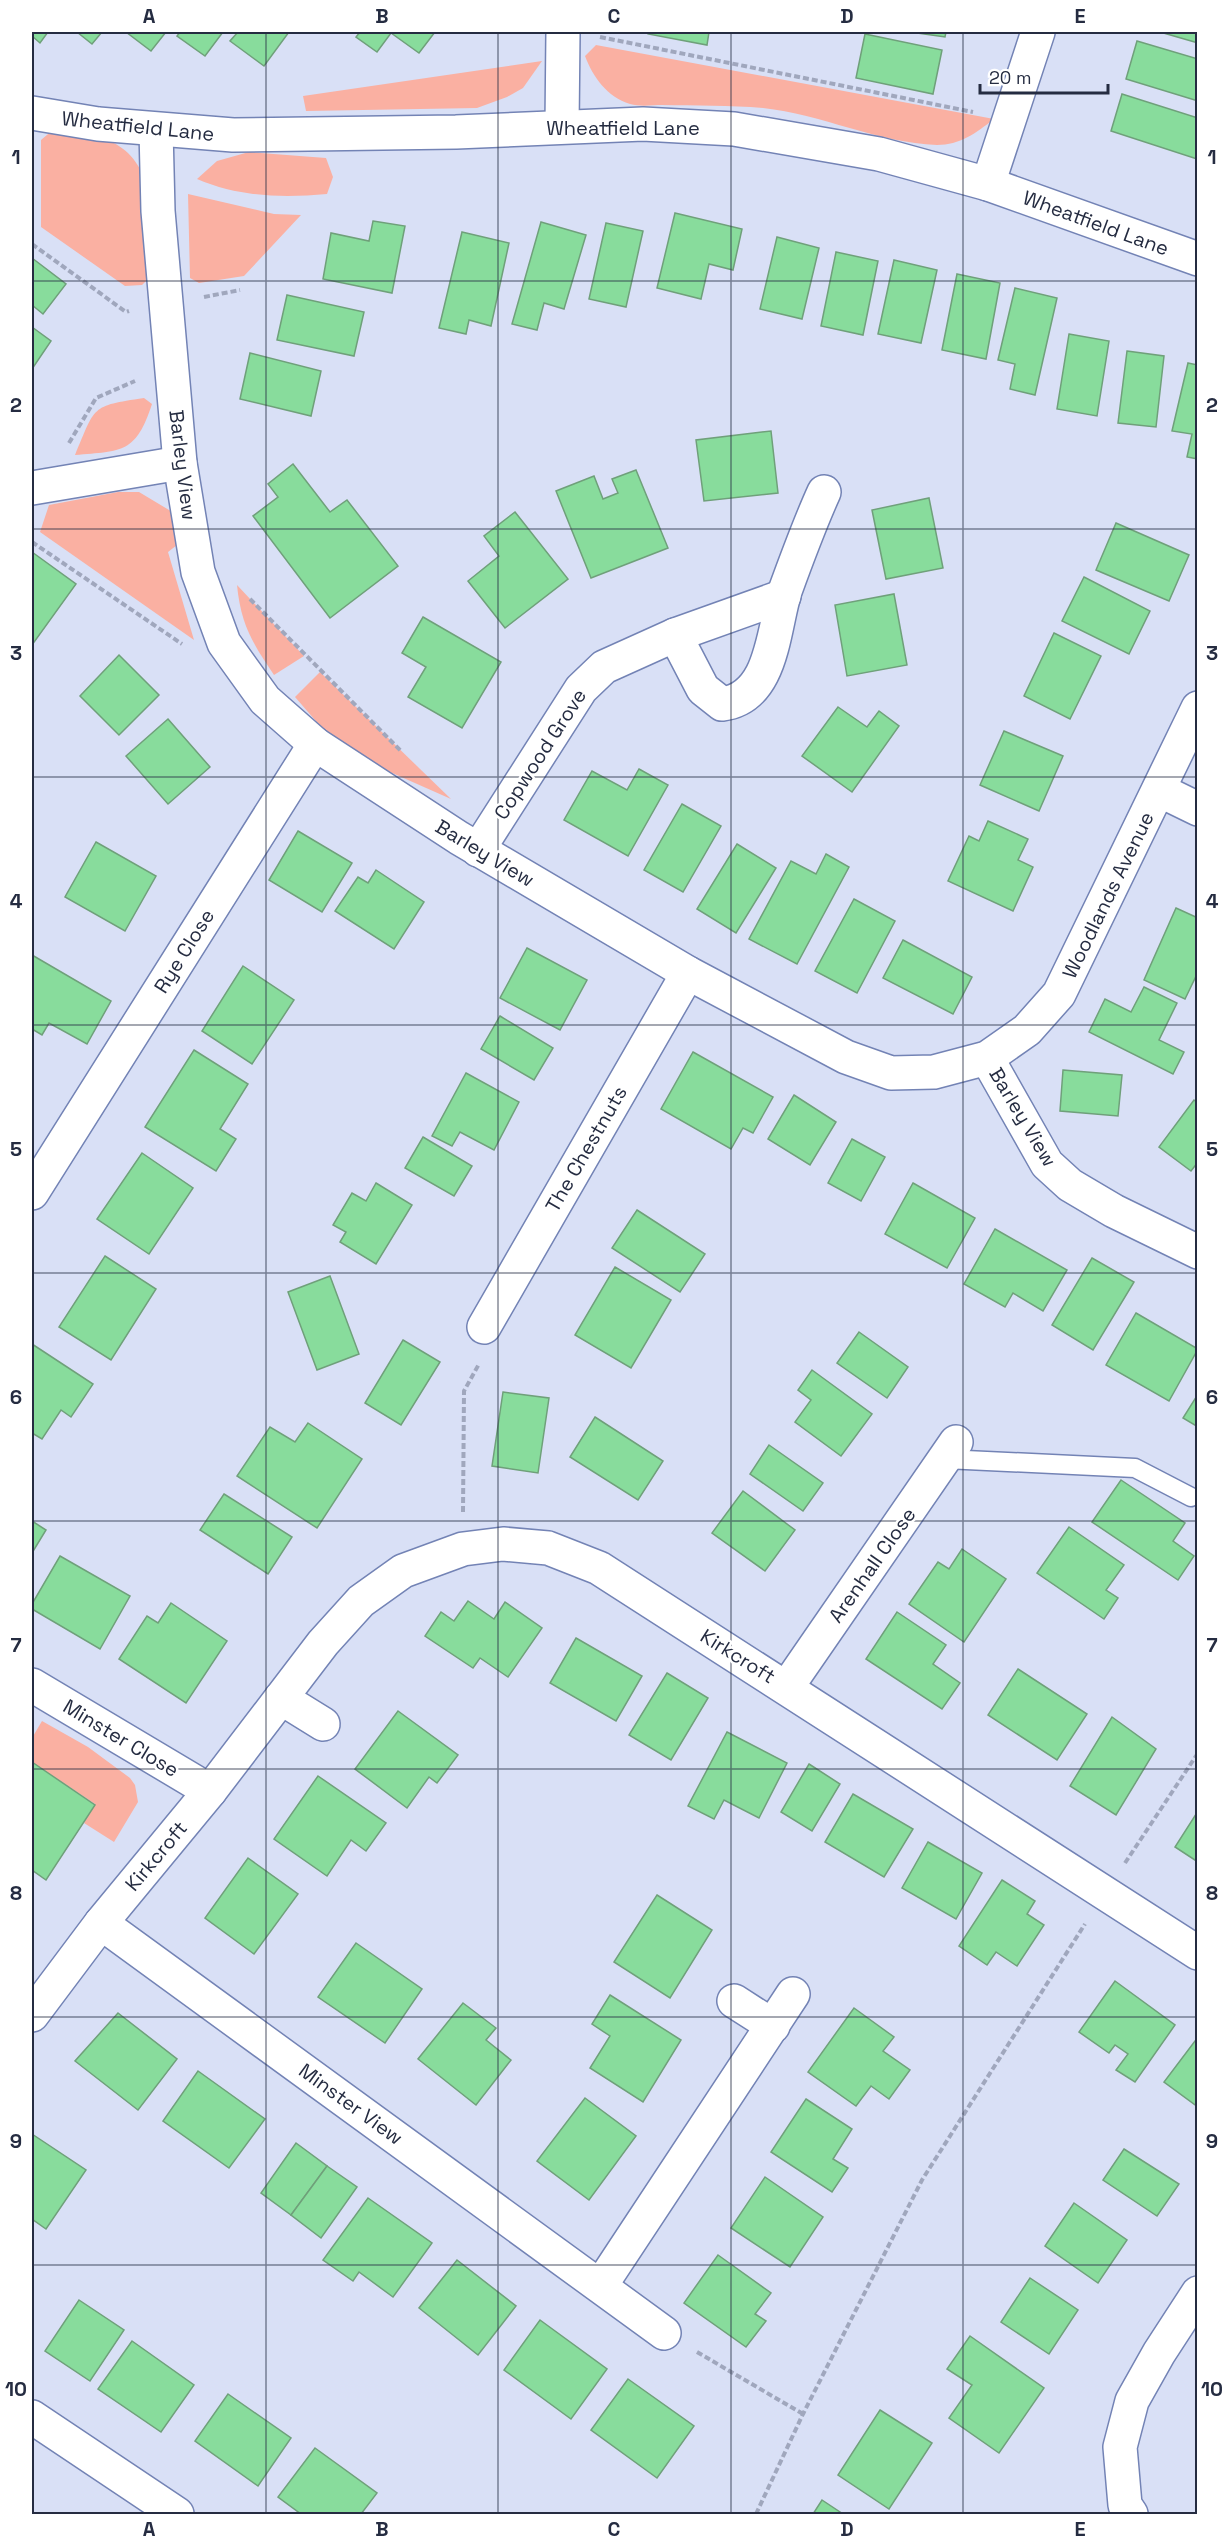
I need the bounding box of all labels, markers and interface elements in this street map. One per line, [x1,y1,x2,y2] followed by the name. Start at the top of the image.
[143,3,156,29] text: A
[375,3,389,29] text: B
[608,3,621,29] text: C
[840,3,854,29] text: D
[1074,3,1086,29] text: E
[980,57,1108,95] scale bar
[989,66,1032,89] text: 20 m
[60,105,216,147] street label: Wheatfield Lane
[546,115,700,141] street label: Wheatfield Lane
[11,144,21,170] text: 1
[1207,144,1217,170] text: 1
[1019,185,1173,261] street label: Wheatfield Lane
[10,392,22,418] text: 2
[1206,392,1218,418] text: 2
[163,408,203,522] street label: Barley View
[10,640,22,666] text: 3
[1206,640,1218,666] text: 3
[488,684,592,824] street label: Copwood Grove
[1056,807,1160,983] street label: Woodlands Avenue
[431,813,539,893] street label: Barley View
[10,888,23,914] text: 4
[1206,888,1219,914] text: 4
[148,904,220,998] street label: Rye Close
[983,1063,1063,1171] street label: Barley View
[539,1081,633,1217] street label: The Chestnuts
[10,1136,22,1162] text: 5
[1206,1136,1218,1162] text: 5
[10,1384,22,1410] text: 6
[1206,1384,1218,1410] text: 6
[823,1502,921,1628] street label: Arenhall Close
[696,1623,780,1689] street label: Kirkcroft
[10,1632,22,1658] text: 7
[1206,1632,1218,1658] text: 7
[58,1693,184,1783] street label: Minster Close
[119,1816,193,1896] street label: Kirkcroft
[10,1880,22,1906] text: 8
[1206,1880,1218,1906] text: 8
[294,2057,408,2151] street label: Minster View
[10,2128,22,2154] text: 9
[1206,2128,1218,2154] text: 9
[5,2376,27,2402] text: 10
[1201,2376,1223,2402] text: 10
[143,2516,156,2542] text: A
[375,2516,389,2542] text: B
[608,2516,621,2542] text: C
[840,2516,854,2542] text: D
[1074,2516,1086,2542] text: E

